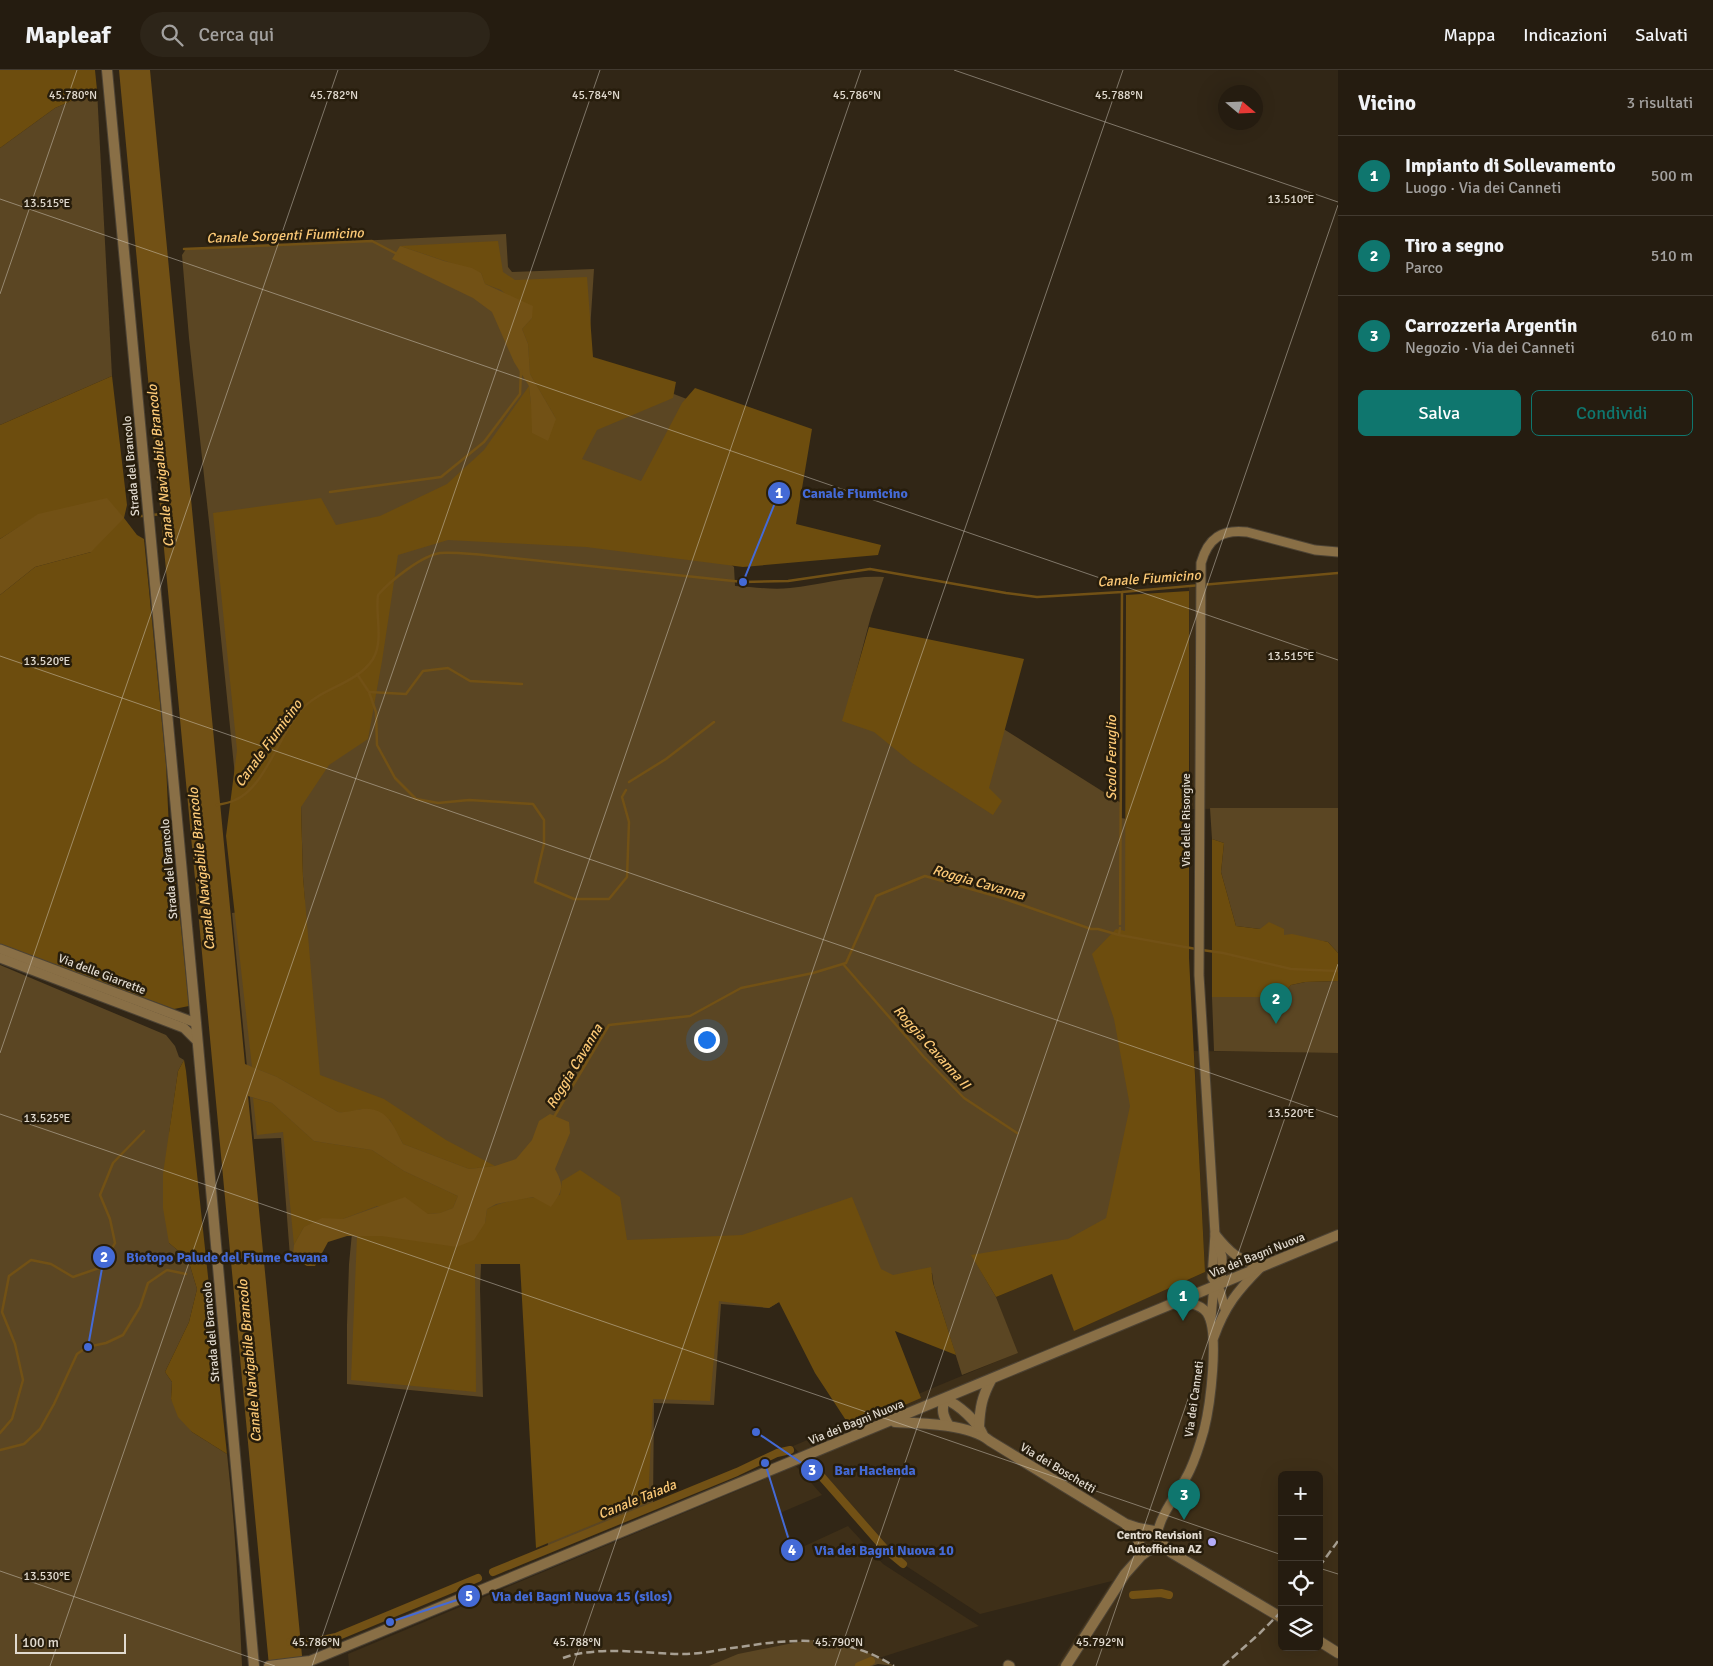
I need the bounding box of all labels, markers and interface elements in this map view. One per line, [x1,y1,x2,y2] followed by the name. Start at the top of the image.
[140,12,490,57] search box
[25,20,110,50] text: Mapleaf
[158,21,186,49] icon: search
[198,23,274,47] text: Cerca qui
[1443,24,1495,46] text: Mappa
[1523,24,1607,46] text: Indicazioni
[1635,24,1688,46] text: Salvati
[1218,85,1263,130] north arrow
[49,88,97,103] text: 45.780°N
[310,88,358,103] text: 45.782°N
[572,88,620,103] text: 45.784°N
[833,88,881,103] text: 45.786°N
[1095,88,1143,103] text: 45.788°N
[1358,90,1416,116] text: Vicino
[1627,93,1693,113] text: 3 risultati
[1405,154,1616,178] text: Impianto di Sollevamento
[1370,166,1378,186] text: 1
[1651,166,1693,186] text: 500 m
[1405,178,1561,198] text: Luogo · Via dei Canneti
[1268,192,1315,207] text: 13.510°E
[24,196,71,211] text: 13.515°E
[206,224,365,247] water label: Canale Sorgenti Fiumicino
[1405,234,1504,258] text: Tiro a segno
[1370,246,1378,266] text: 2
[1651,246,1693,266] text: 510 m
[1405,258,1443,278] text: Parco
[1405,314,1577,338] text: Carrozzeria Argentin
[1370,326,1378,346] text: 3
[1651,326,1693,346] text: 610 m
[1405,338,1575,358] text: Negozio · Via dei Canneti
[143,383,177,548] water label: Canale Navigabile Brancolo
[1358,390,1521,436] button: Salva
[1531,390,1693,436] button: Condividi
[120,415,143,517] street label: Strada del Brancolo
[767,478,917,507] callout: Canale Fiumicino
[775,484,783,502] text: 1
[802,485,908,502] text: Canale Fiumicino
[1097,566,1202,591] water label: Canale Fiumicino
[1268,649,1315,664] text: 13.515°E
[24,654,71,669] text: 13.520°E
[231,696,306,790] water label: Canale Fiumicino
[1103,715,1120,801] water label: Scolo Feruglio
[1179,773,1194,867] street label: Via delle Risorgive
[184,786,218,951] water label: Canale Navigabile Brancolo
[158,818,181,920] street label: Strada del Brancolo
[931,861,1028,904] water label: Roggia Cavanna
[56,951,148,998] street label: Via delle Giarrette
[1260,983,1292,1024] pin: 2
[890,1002,975,1094] water label: Roggia Cavanna II
[543,1020,607,1111] water label: Roggia Cavanna
[694,1027,720,1053] your location
[1268,1106,1315,1121] text: 13.520°E
[24,1111,71,1126] text: 13.525°E
[1207,1229,1307,1281] street label: Via dei Bagni Nuova
[91,1243,338,1272] callout: Biotopo Palude del Fiume Cavana
[100,1248,108,1266] text: 2
[126,1249,328,1266] text: Biotopo Palude del Fiume Cavana
[234,1278,265,1443] water label: Canale Navigabile Brancolo
[1167,1280,1199,1321] pin: 1
[200,1281,223,1383] street label: Strada del Brancolo
[1182,1360,1207,1438] street label: Via dei Canneti
[806,1396,906,1448] street label: Via dei Bagni Nuova
[1017,1440,1098,1497] street label: Via dei Boschetti
[799,1455,926,1484] callout: Bar Hacienda
[808,1461,816,1479] text: 3
[834,1462,916,1479] text: Bar Hacienda
[1278,1471,1323,1651] map controls
[1278,1471,1323,1516] button: +
[596,1476,679,1523] water label: Canale Taiada
[1168,1479,1200,1520] pin: 3
[1278,1516,1323,1561] button: −
[1117,1528,1202,1557] place label: Centro Revisioni Autofficina AZ
[779,1535,964,1564] callout: Via dei Bagni Nuova 10
[1206,1536,1218,1548] marker: Centro Revisioni Autofficina AZ
[788,1541,796,1559] text: 4
[814,1542,954,1559] text: Via dei Bagni Nuova 10
[1278,1561,1323,1606] button: locate
[24,1569,71,1584] text: 13.530°E
[456,1581,682,1610] callout: Via dei Bagni Nuova 15 (silos)
[465,1587,473,1605] text: 5
[491,1588,673,1605] text: Via dei Bagni Nuova 15 (silos)
[1278,1606,1323,1651] button: layers
[15,1631,126,1654] scale bar
[22,1634,59,1651] text: 100 m
[292,1635,340,1650] text: 45.786°N
[553,1635,601,1650] text: 45.788°N
[815,1635,863,1650] text: 45.790°N
[1076,1635,1124,1650] text: 45.792°N

